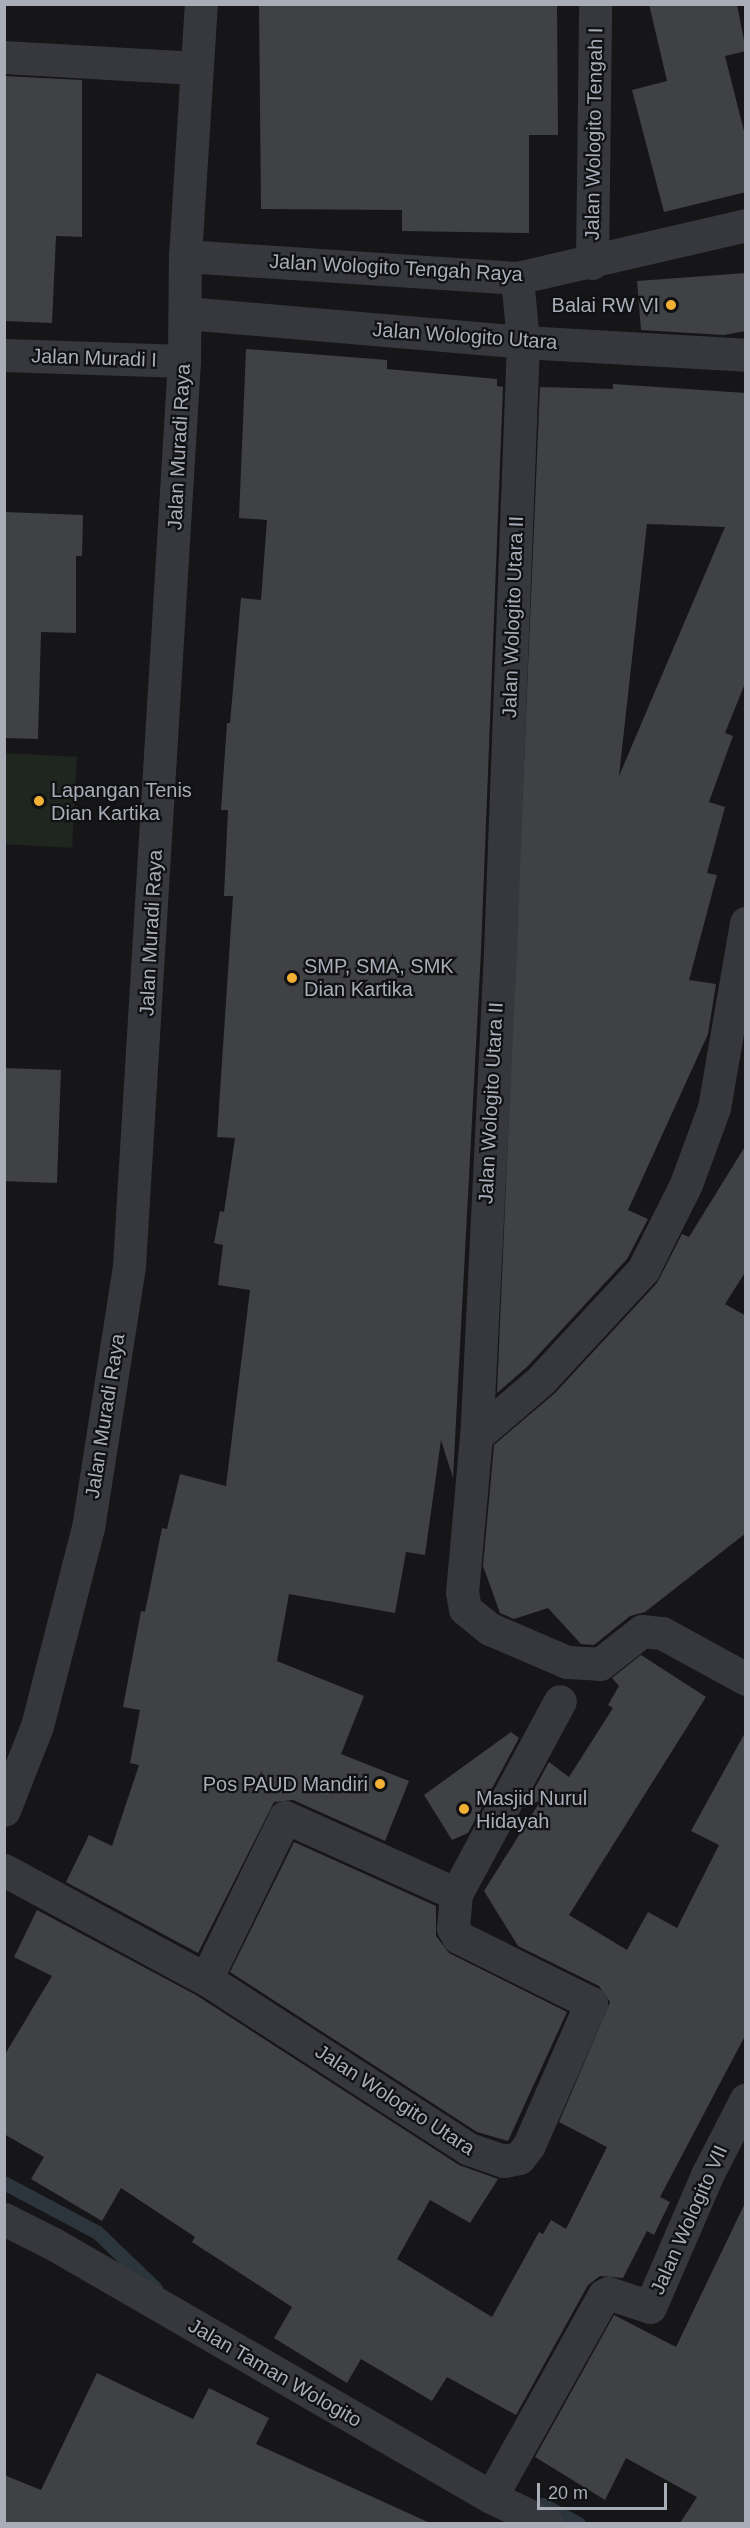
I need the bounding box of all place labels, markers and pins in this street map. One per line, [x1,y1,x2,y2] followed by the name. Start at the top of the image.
[552,293,659,317] place label: Balai RW VI
[664,298,678,312] marker: Balai RW VI
[51,778,192,825] place label: Lapangan Tenis Dian Kartika
[32,794,46,808] marker: Lapangan Tenis Dian Kartika
[304,954,454,1001] place label: SMP, SMA, SMK Dian Kartika
[285,971,299,985] marker: SMP, SMA, SMK Dian Kartika
[203,1772,368,1796] place label: Pos PAUD Mandiri
[373,1777,387,1791] marker: Pos PAUD Mandiri
[476,1786,587,1833] place label: Masjid Nurul Hidayah
[457,1802,471,1816] marker: Masjid Nurul Hidayah

